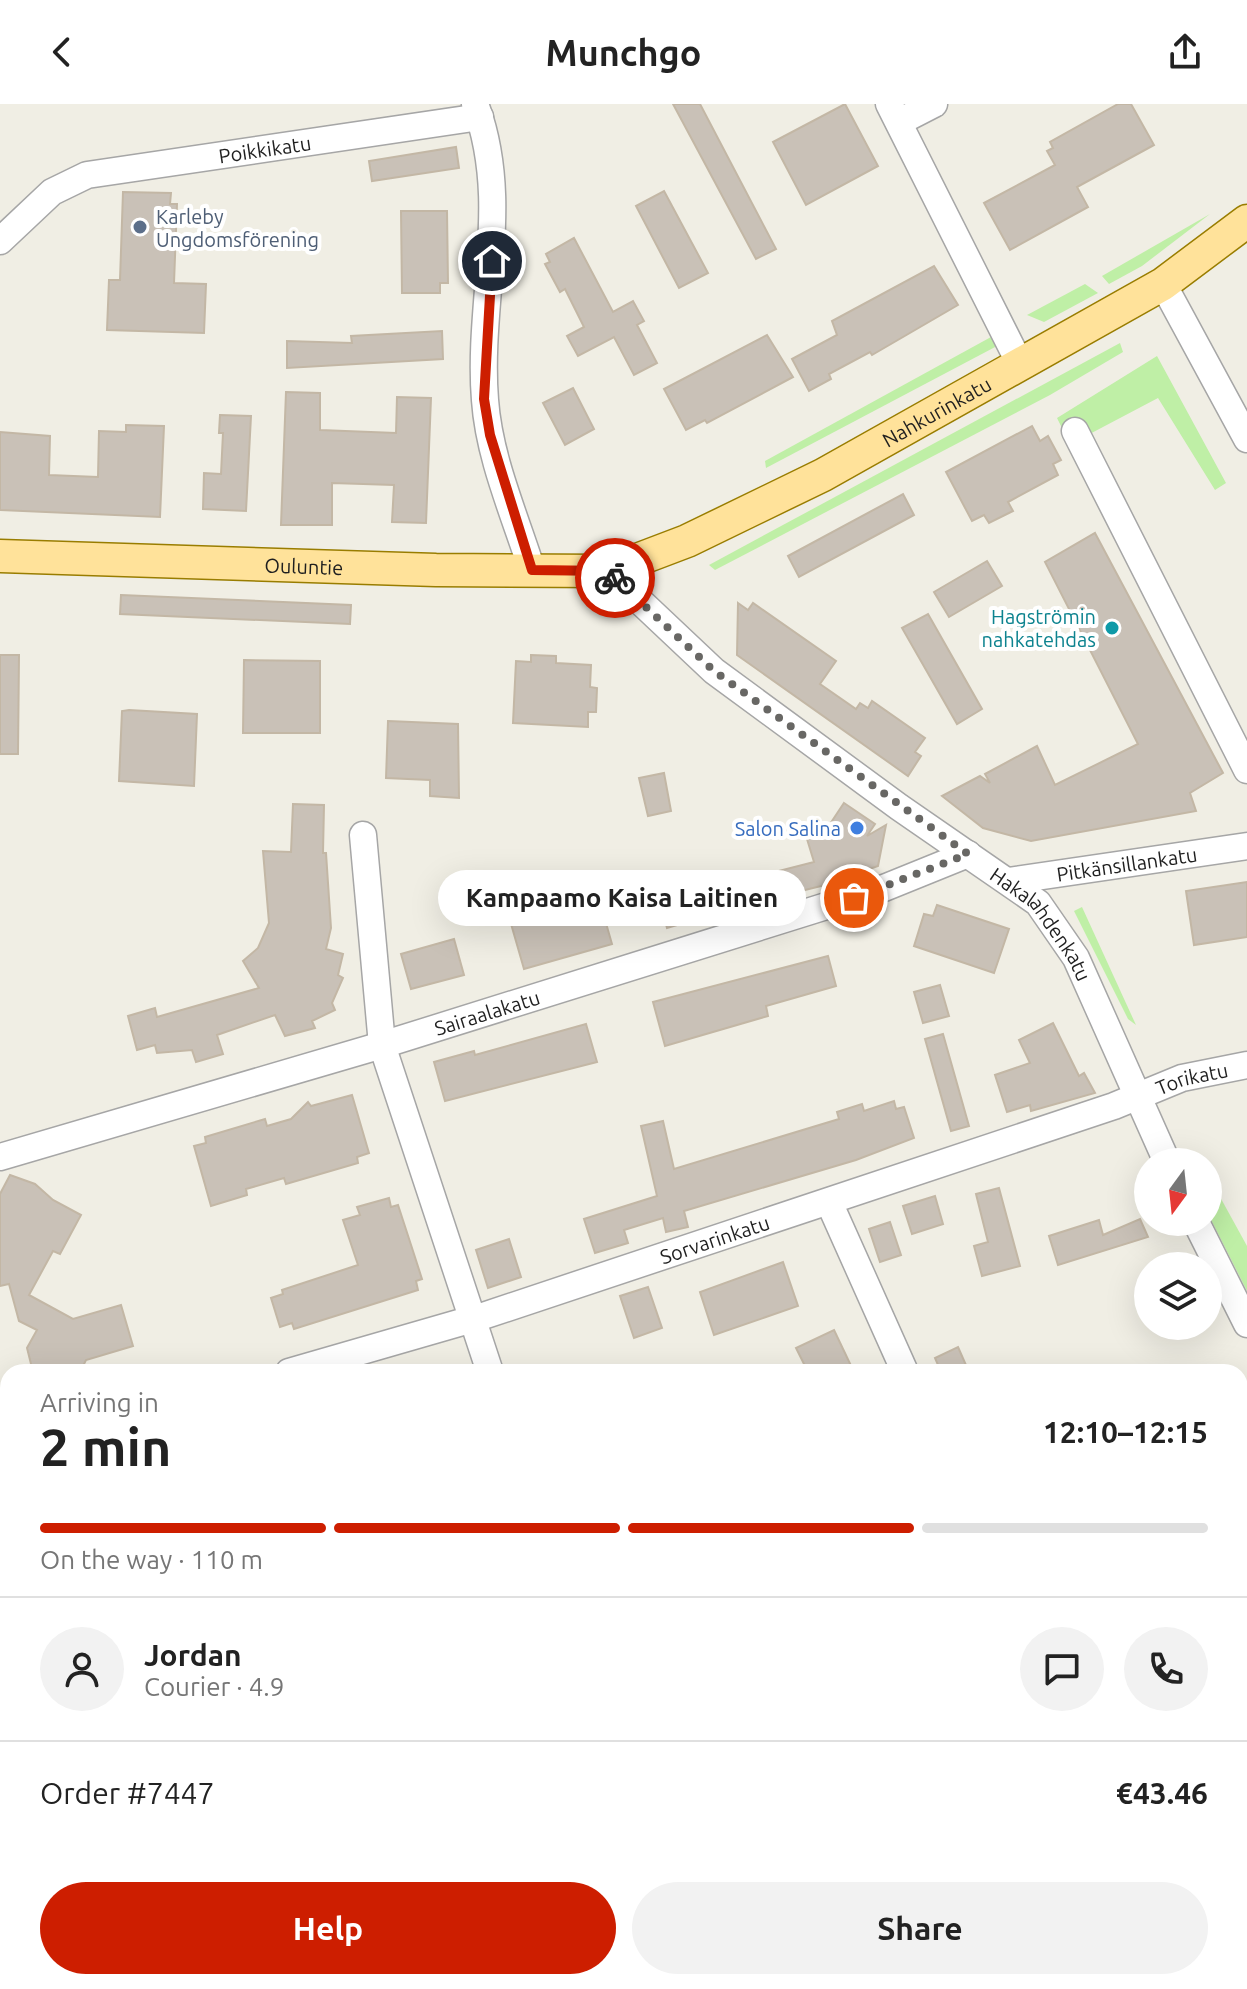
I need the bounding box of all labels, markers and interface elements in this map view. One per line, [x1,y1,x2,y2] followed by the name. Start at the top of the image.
[40,30,84,74] icon: back
[1163,30,1207,74] icon: share
[546,32,701,73] text: Munchgo
[217,131,312,167] street label: Poikkikatu
[156,205,319,251] place label: Karleby Ungdomsförening
[131,218,149,236] marker: Karleby Ungdomsförening
[458,227,526,295] pin
[470,239,514,283] icon: home
[878,372,995,451] street label: Nahkurinkatu
[575,538,655,618] courier
[264,553,344,579] street label: Ouluntie
[593,556,637,600] icon: bike
[982,605,1096,651] place label: Hagströmin nahkatehdas
[1103,619,1121,637] marker: Hagströmin nahkatehdas
[735,817,841,840] place label: Salon Salina
[848,819,866,837] marker: Salon Salina
[1055,842,1199,885] street label: Pitkänsillankatu
[986,862,1096,984] street label: Hakalahdenkatu
[820,864,888,932] pin
[438,870,806,926] callout: Kampaamo Kaisa Laitinen
[832,876,876,920] icon: bag
[466,883,778,912] text: Kampaamo Kaisa Laitinen
[431,985,542,1039] street label: Sairaalakatu
[1152,1058,1230,1099] street label: Torikatu
[1134,1148,1222,1236] north arrow
[1134,1148,1222,1340] map controls
[657,1210,772,1268] street label: Sorvarinkatu
[1134,1252,1222,1340] button: layers
[40,1388,159,1417] text: Arriving in
[1043,1415,1208,1449] text: 12:10–12:15
[40,1418,171,1476] text: 2 min
[40,1545,263,1574] text: On the way · 110 m
[40,1627,124,1711] button: person
[1020,1627,1104,1711] button: chat
[1124,1627,1208,1711] button: phone
[144,1638,242,1672] text: Jordan
[144,1672,284,1701] text: Courier · 4.9
[40,1776,214,1810] text: Order #7447
[1116,1776,1208,1810] text: €43.46
[40,1882,616,1974] button: Help
[632,1882,1208,1974] button: Share

